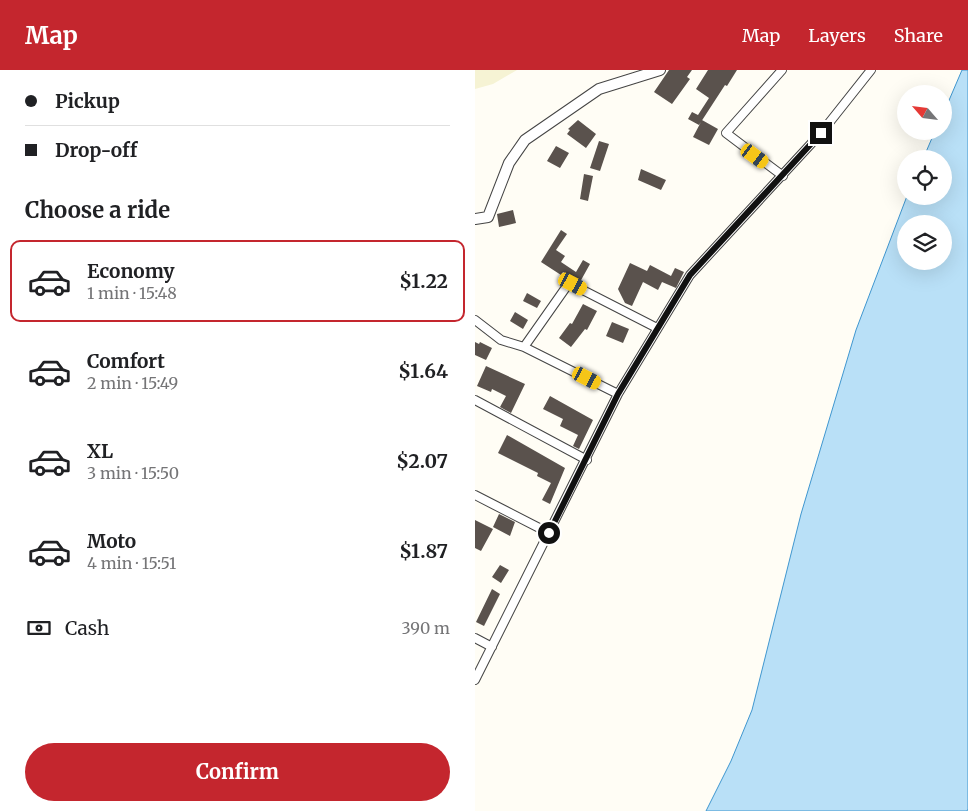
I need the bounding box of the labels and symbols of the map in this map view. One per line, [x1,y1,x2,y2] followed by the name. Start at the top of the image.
[897,85,953,140] north arrow
[810,122,832,144] route end
[738,141,771,171] car
[556,270,589,298] car
[570,365,603,391] car
[538,522,560,544] route start

